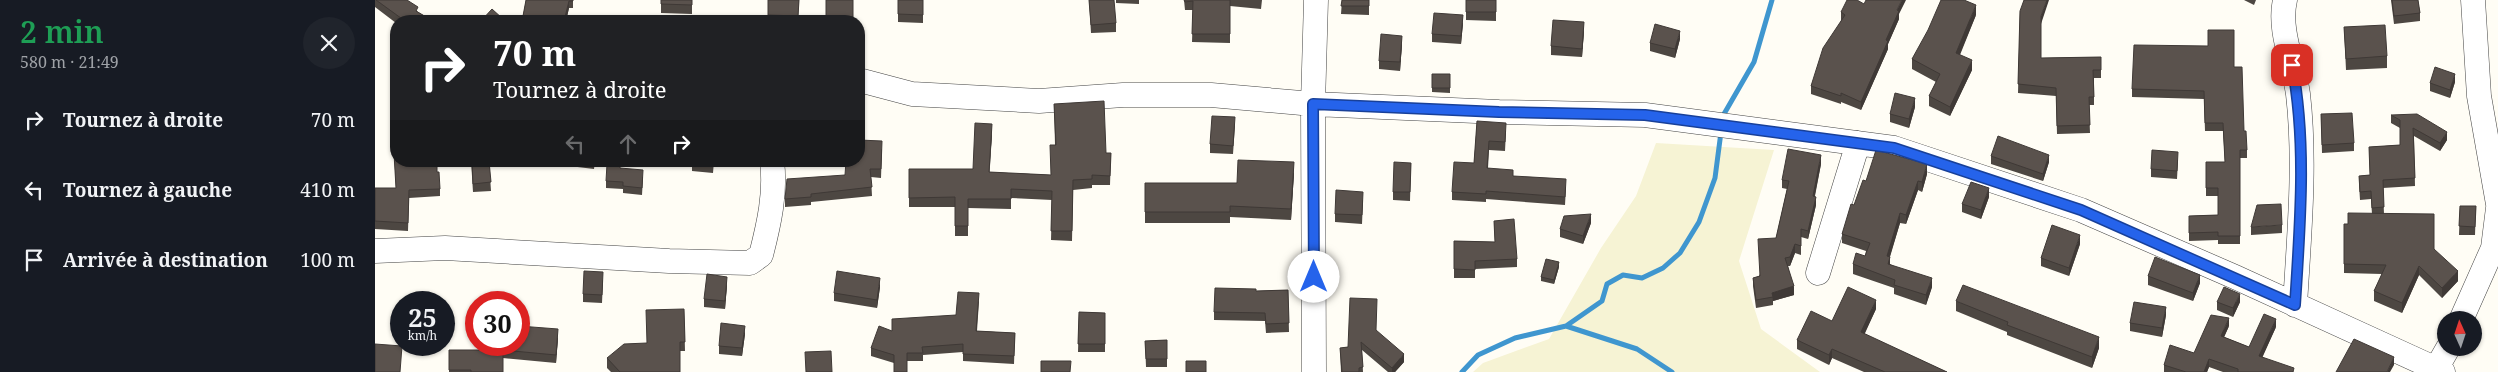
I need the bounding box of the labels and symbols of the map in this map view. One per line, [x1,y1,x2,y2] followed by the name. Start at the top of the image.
[2271,44,2313,86] pin
[1287,250,1339,302] position arrow
[465,291,530,356] speed limit sign: 30
[2437,311,2483,356] north arrow

